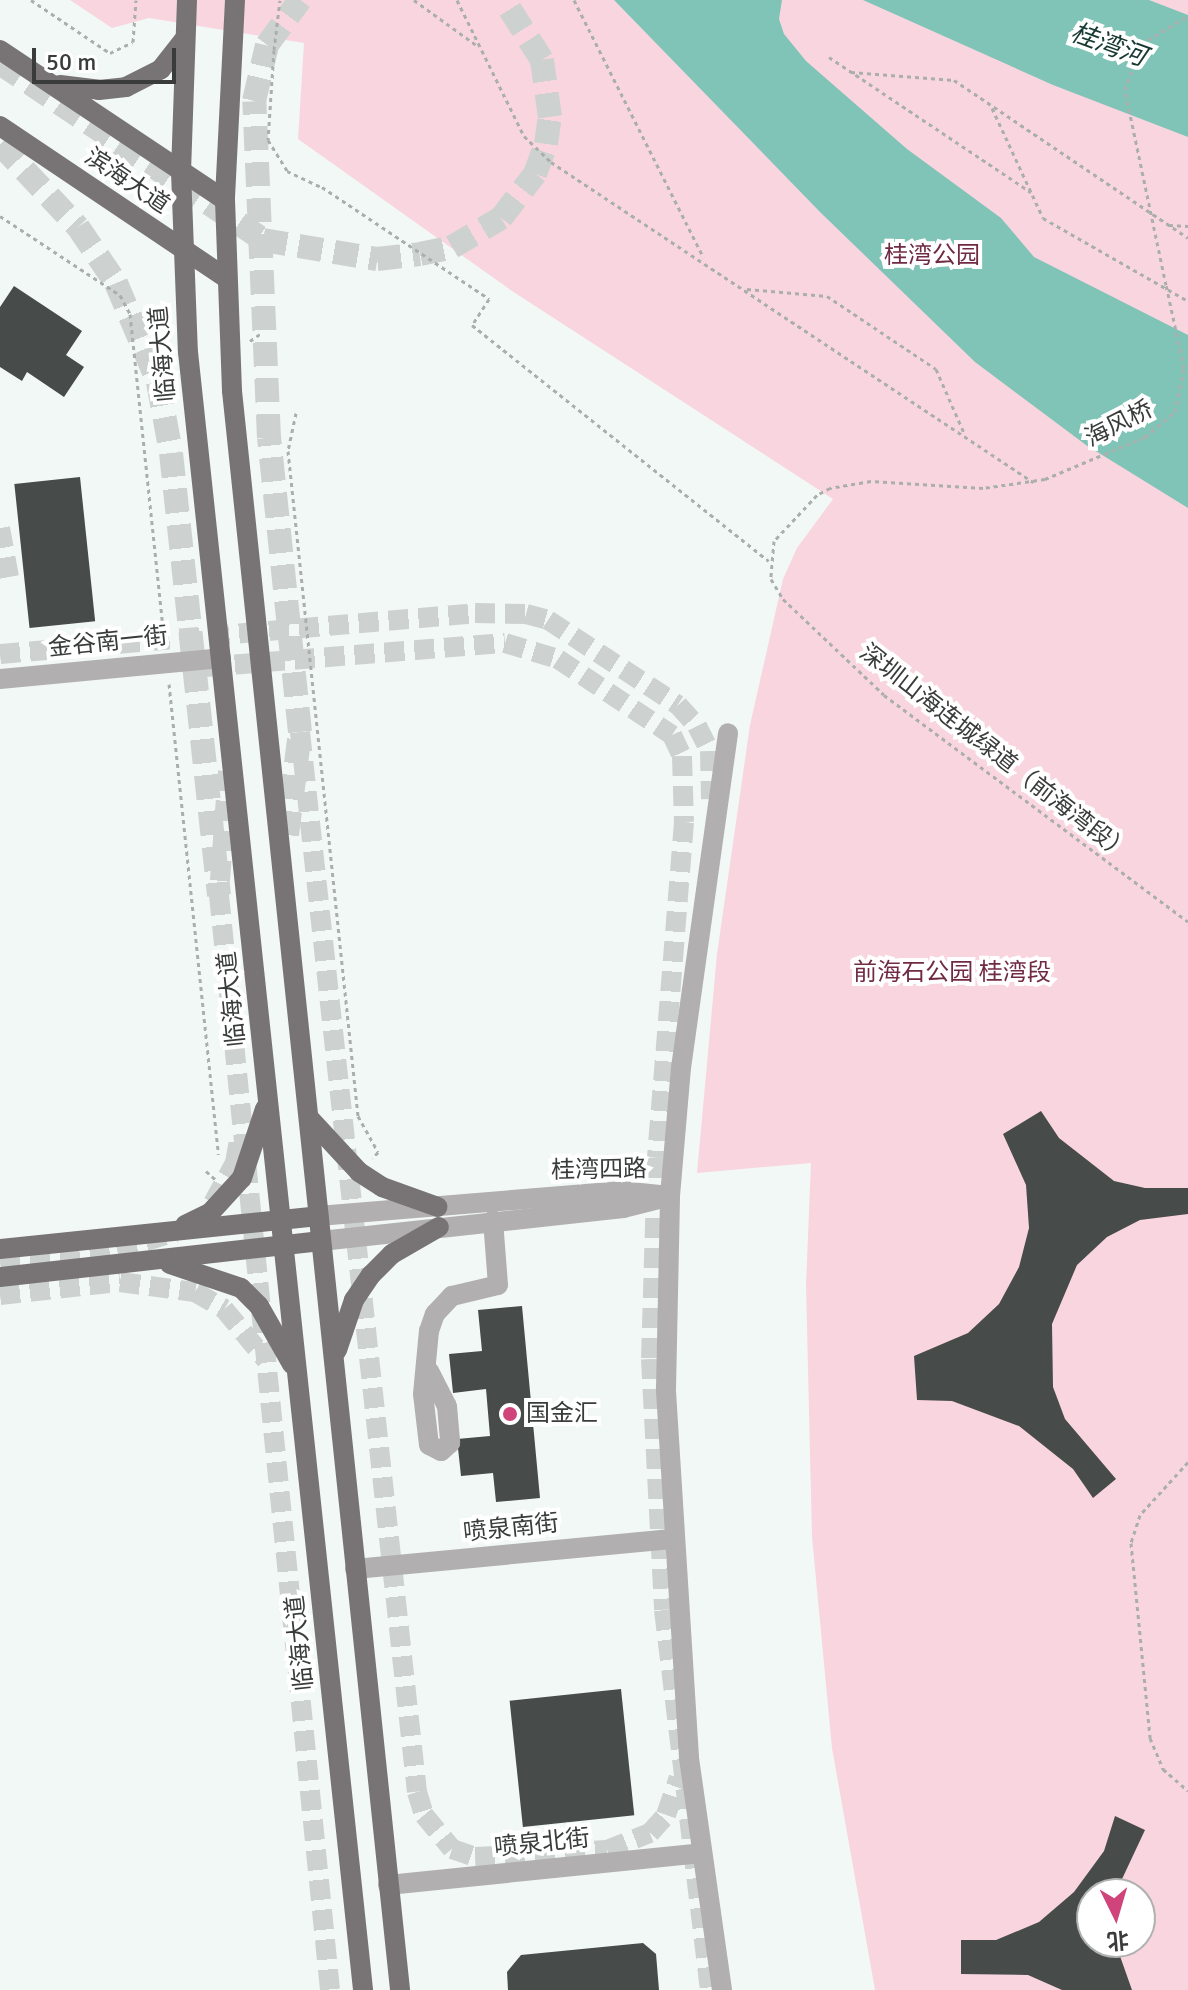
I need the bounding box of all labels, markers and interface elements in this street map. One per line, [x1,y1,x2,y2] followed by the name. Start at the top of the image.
[1066,18,1150,74] water label: 桂湾河
[36,32,180,82] scale bar
[46,47,96,77] text: 50 m
[79,142,175,220] street label: 滨海大道
[884,242,980,270] park label: 桂湾公园
[144,305,182,403] street label: 临海大道
[1080,395,1158,453] street label: 海风桥
[47,621,169,663] street label: 金谷南一街
[854,638,1136,868] street label: 深圳山海连城绿道（前海湾段）
[213,950,251,1048] street label: 临海大道
[853,959,1051,987] park label: 前海石公园 桂湾段
[551,1155,647,1185] street label: 桂湾四路
[526,1400,598,1428] place label: 国金汇
[501,1405,519,1423] marker: 国金汇
[462,1509,560,1547] street label: 喷泉南街
[281,1594,319,1692] street label: 临海大道
[493,1824,591,1862] street label: 喷泉北街
[1076,1878,1156,1958] north arrow
[1106,1926,1130,1955] text: 北

